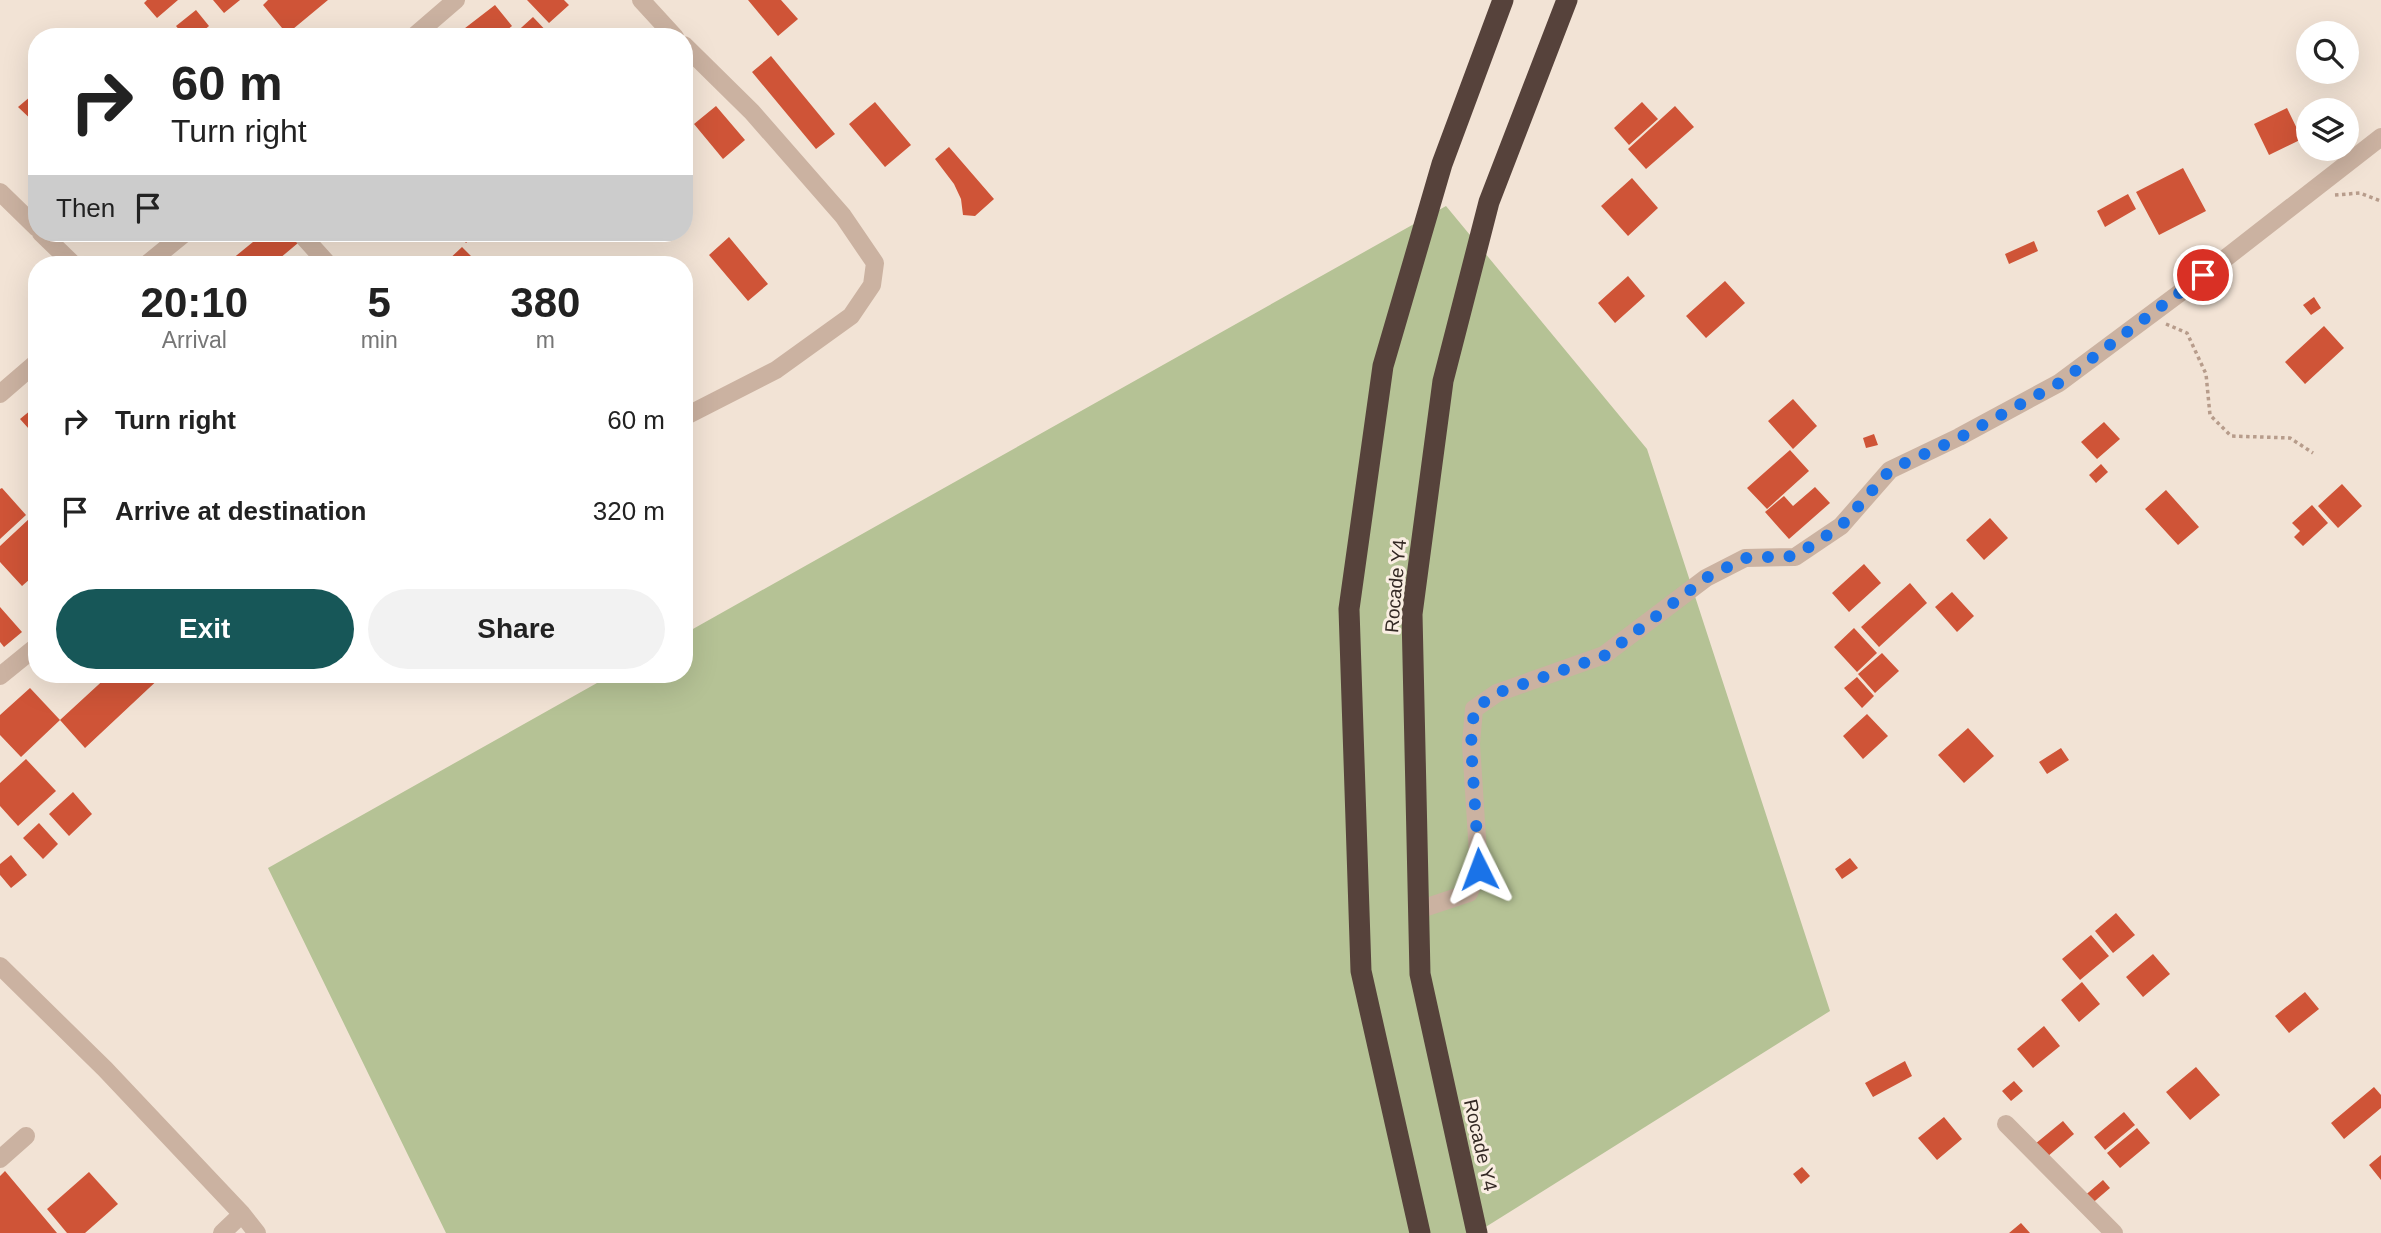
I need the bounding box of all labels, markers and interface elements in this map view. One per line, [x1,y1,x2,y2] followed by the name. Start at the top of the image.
[2296,21,2359,161] map controls
[2296,21,2359,84] button: search
[56,56,147,147] icon: right
[171,56,283,110] text: 60 m
[2296,98,2359,161] button: layers
[171,113,307,149] text: Turn right
[129,189,167,227] icon: arrive
[56,193,115,223] text: Then
[2173,245,2233,305] pin
[2184,256,2222,294] icon: arrive
[141,279,248,326] text: 20:10
[367,279,391,326] text: 5
[510,279,580,326] text: 380
[162,327,227,353] text: Arrival
[361,327,398,353] text: min
[536,327,555,353] text: m
[56,402,94,440] icon: right
[115,405,236,435] text: Turn right
[607,405,665,435] text: 60 m
[56,493,94,531] icon: arrive
[115,496,366,526] text: Arrive at destination
[593,496,665,526] text: 320 m
[1381,538,1410,634] street label: Rocade Y4
[56,589,354,669] button: Exit
[368,589,665,669] button: Share
[1442,832,1516,906] position arrow
[1460,1097,1501,1194] street label: Rocade Y4

